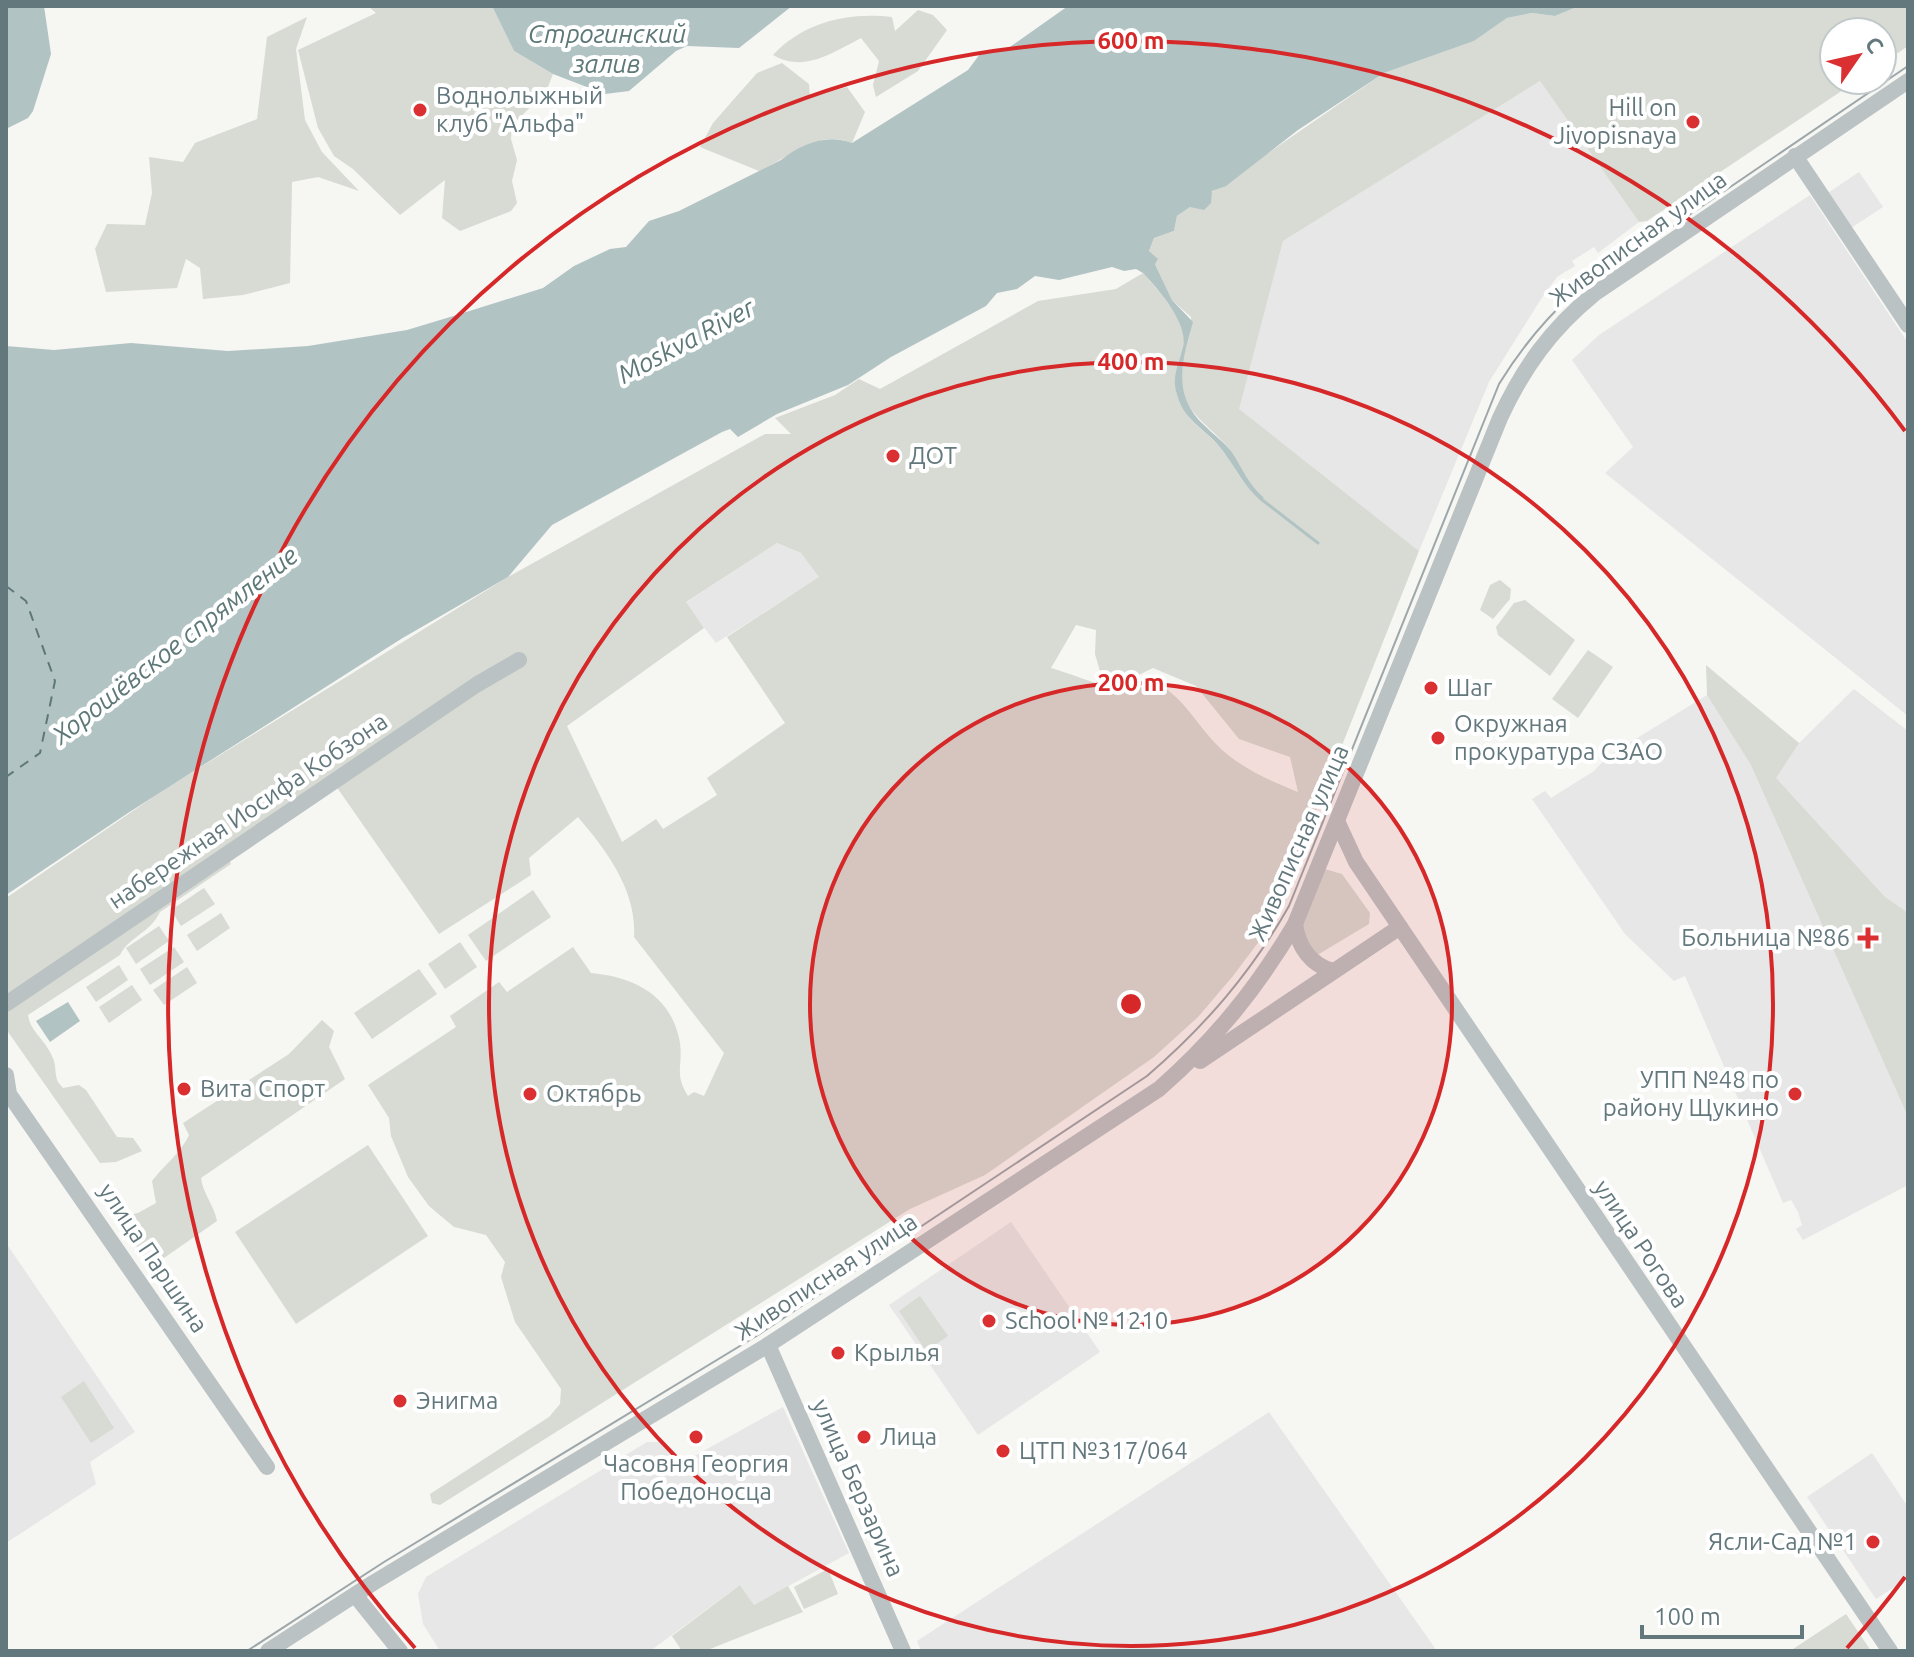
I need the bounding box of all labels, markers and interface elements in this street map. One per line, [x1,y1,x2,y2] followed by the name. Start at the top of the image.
[1818,16,1898,96] north arrow
[528,19,686,78] water label: Строгинский залив
[1098,27,1164,54] text: 600 m
[1861,32,1889,57] text: С
[436,82,603,137] place label: Воднолыжный клуб "Альфа"
[1554,94,1677,149] place label: Hill on Jivopisnaya
[411,101,429,119] marker: Воднолыжный клуб "Альфа"
[1684,113,1702,131] marker: Hill on Jivopisnaya
[1544,165,1731,312] street label: Живописная улица
[613,292,760,389] water label: Moskva River
[1098,348,1164,375] text: 400 m
[909,442,957,469] place label: ДОТ
[884,447,902,465] marker: ДОТ
[45,540,303,751] water label: Хорошёвское спрямление
[1098,669,1164,696] text: 200 m
[1447,674,1493,701] place label: Шаг
[1422,679,1440,697] marker: Шаг
[103,707,392,914] street label: набережная Иосифа Кобзона
[1454,710,1663,765] place label: Окружная прокуратура СЗАО
[1429,729,1447,747] marker: Окружная прокуратура СЗАО
[1243,741,1354,945] street label: Живописная улица
[1681,924,1850,951] place label: Больница №86
[1857,927,1879,949] marker: Больница №86
[1117,990,1145,1018] centre of rings
[1603,1066,1779,1121] place label: УПП №48 по району Щукино
[200,1075,326,1102] place label: Вита Спорт
[175,1080,193,1098] marker: Вита Спорт
[546,1080,641,1107] place label: Октябрь
[521,1085,539,1103] marker: Октябрь
[1786,1085,1804,1103] marker: УПП №48 по району Щукино
[1589,1175,1694,1313] street label: улица Рогова
[94,1178,213,1337] street label: улица Паршина
[730,1208,922,1346] street label: Живописная улица
[1005,1307,1168,1334] place label: School № 1210
[980,1312,998,1330] marker: School № 1210
[854,1339,940,1366] place label: Крылья
[829,1344,847,1362] marker: Крылья
[416,1387,498,1414] place label: Энигма
[391,1392,409,1410] marker: Энигма
[807,1395,910,1581] street label: улица Берзарина
[880,1423,937,1450] place label: Лица
[687,1428,705,1446] marker: Часовня Георгия Победоносца
[855,1428,873,1446] marker: Лица
[1019,1437,1188,1464] place label: ЦТП №317/064
[994,1442,1012,1460] marker: ЦТП №317/064
[603,1450,789,1505] place label: Часовня Георгия Победоносца
[1708,1528,1857,1555] place label: Ясли-Сад №1
[1864,1533,1882,1551] marker: Ясли-Сад №1
[1642,1589,1802,1639] scale bar
[1654,1603,1721,1630] text: 100 m

